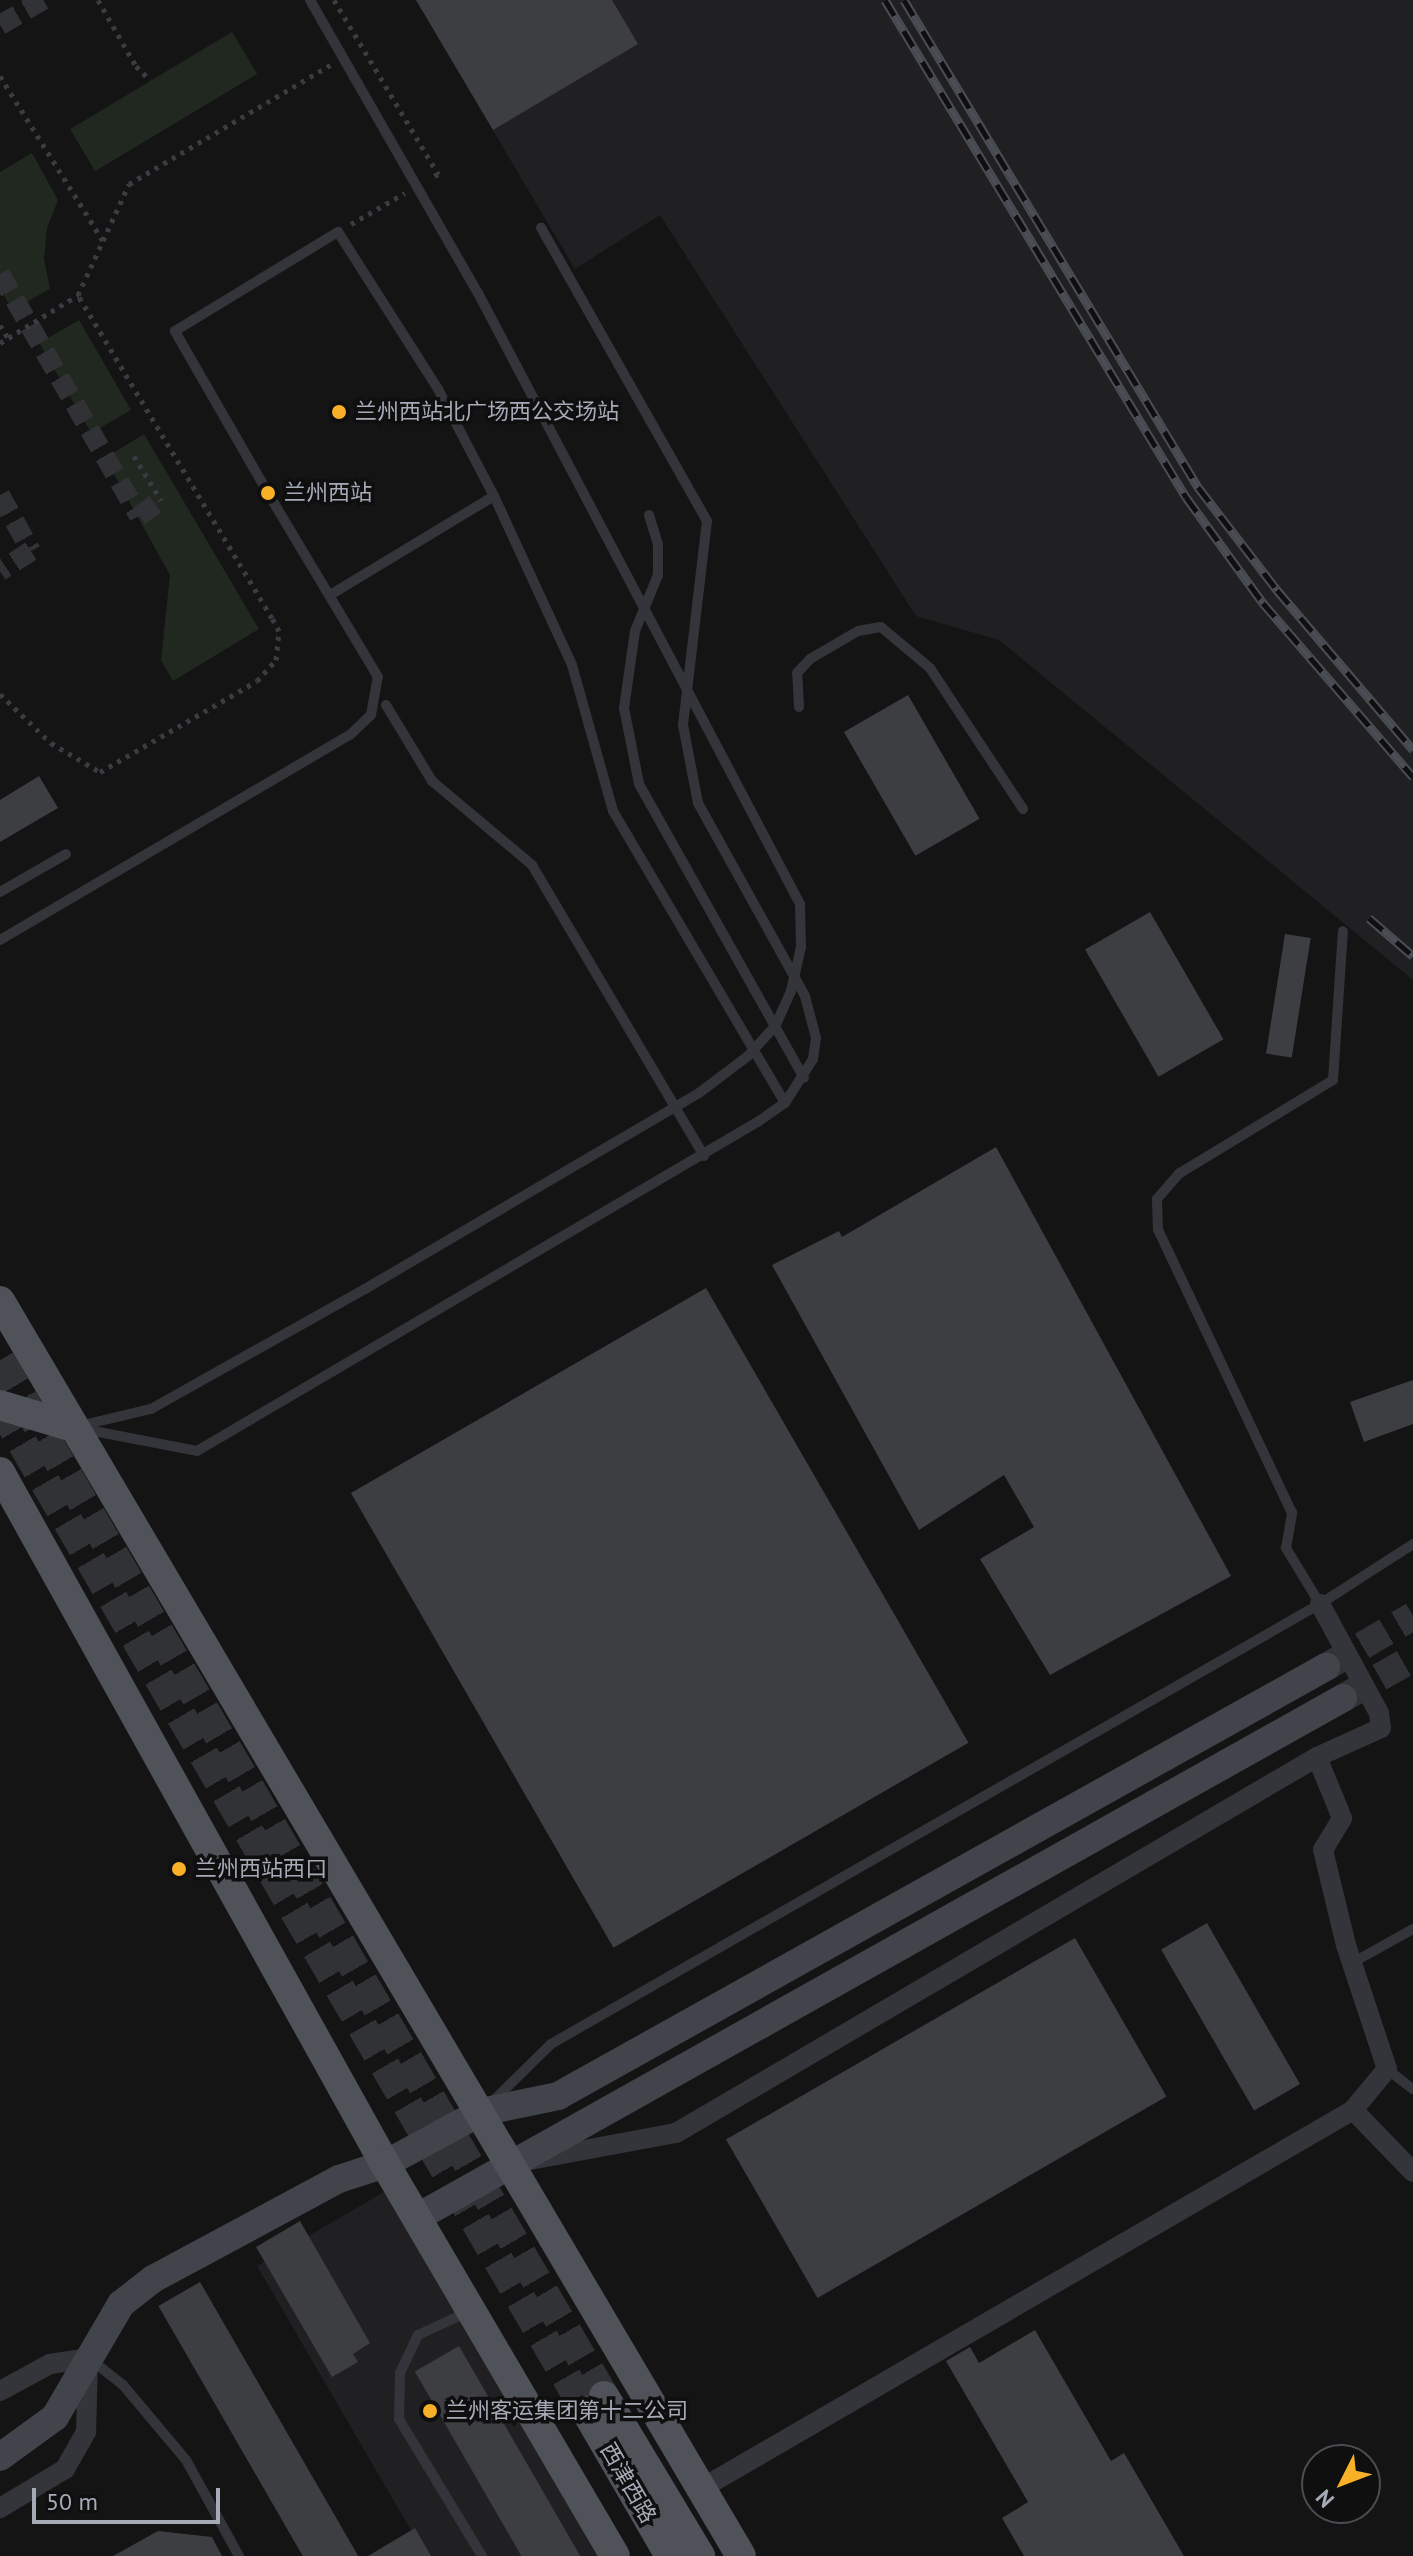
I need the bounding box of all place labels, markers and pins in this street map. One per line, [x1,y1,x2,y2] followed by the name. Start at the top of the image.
[355,399,619,425] place label: 兰州西站北广场西公交场站
[330,403,348,421] marker: 兰州西站北广场西公交场站
[284,480,372,506] place label: 兰州西站
[259,484,277,502] marker: 兰州西站
[195,1856,327,1882] place label: 兰州西站西口
[170,1860,188,1878] marker: 兰州西站西口
[446,2398,688,2424] place label: 兰州客运集团第十二公司
[421,2402,439,2420] marker: 兰州客运集团第十二公司

